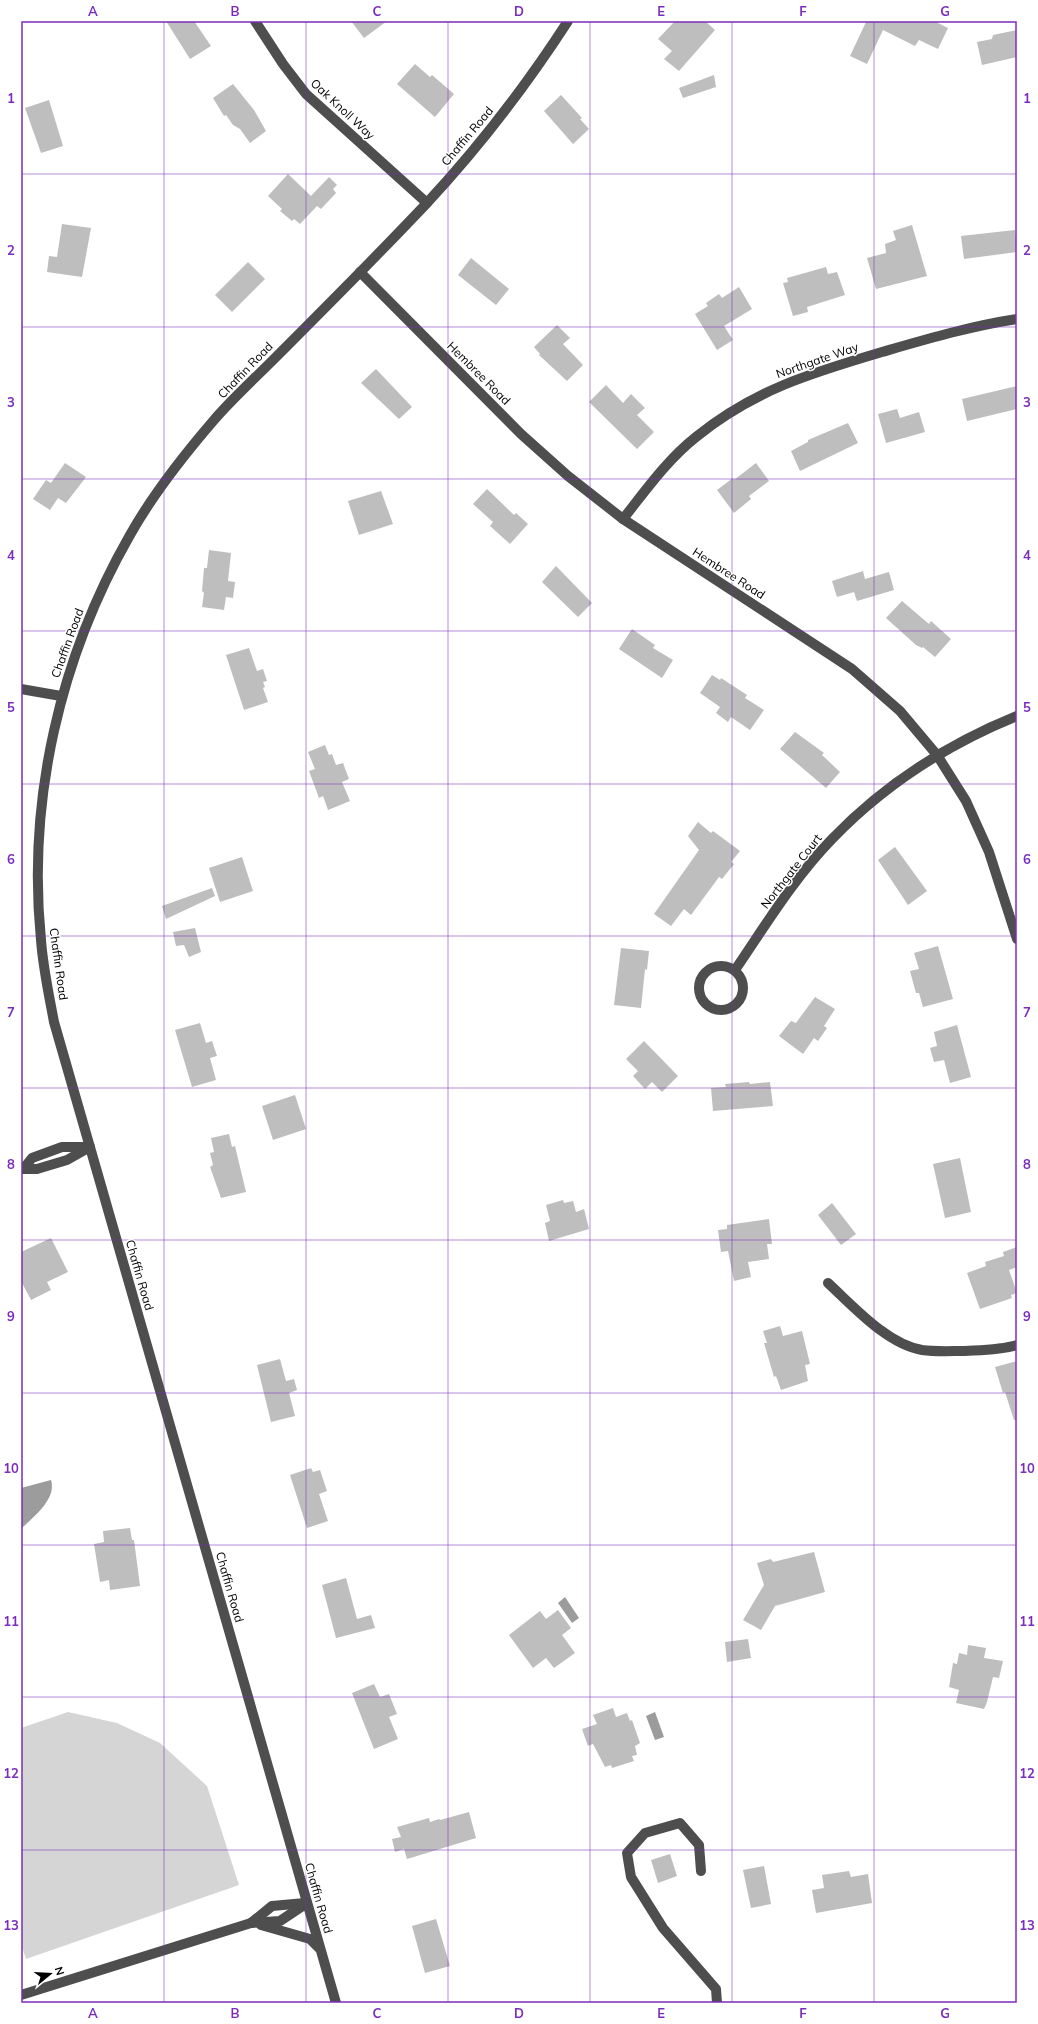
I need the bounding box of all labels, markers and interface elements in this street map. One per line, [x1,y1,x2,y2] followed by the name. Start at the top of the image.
[88,3,98,19] text: A
[231,3,240,19] text: B
[373,3,382,19] text: C
[514,3,524,19] text: D
[657,3,665,19] text: E
[799,3,807,19] text: F
[940,3,950,19] text: G
[308,75,379,143] street label: Oak Knoll Way
[7,90,15,106] text: 1
[1023,90,1031,106] text: 1
[438,103,496,169] street label: Chaffin Road
[7,242,15,258] text: 2
[1023,242,1031,258] text: 2
[444,338,514,408] street label: Hembree Road
[214,339,276,401] street label: Chaffin Road
[774,339,861,381] street label: Northgate Way
[7,394,15,410] text: 3
[1023,394,1031,410] text: 3
[690,544,768,602] street label: Hembree Road
[7,547,15,563] text: 4
[1023,547,1031,563] text: 4
[48,606,86,680] street label: Chaffin Road
[7,699,15,715] text: 5
[1023,699,1031,715] text: 5
[757,831,825,911] street label: Northgate Court
[7,851,15,867] text: 6
[1023,851,1031,867] text: 6
[47,927,71,1001] street label: Chaffin Road
[7,1004,15,1020] text: 7
[1023,1004,1031,1020] text: 7
[7,1156,15,1172] text: 8
[1023,1156,1031,1172] text: 8
[123,1238,157,1312] street label: Chaffin Road
[7,1308,15,1324] text: 9
[1023,1308,1031,1324] text: 9
[3,1460,19,1476] text: 10
[1019,1460,1035,1476] text: 10
[213,1550,247,1624] street label: Chaffin Road
[3,1613,19,1629] text: 11
[1019,1613,1035,1629] text: 11
[3,1765,19,1781] text: 12
[1019,1765,1035,1781] text: 12
[302,1861,336,1935] street label: Chaffin Road
[3,1917,19,1933] text: 13
[1019,1917,1035,1933] text: 13
[30,1954,70,1994] north arrow
[52,1965,67,1977] text: N
[88,2005,98,2021] text: A
[231,2005,240,2021] text: B
[373,2005,382,2021] text: C
[514,2005,524,2021] text: D
[657,2005,665,2021] text: E
[799,2005,807,2021] text: F
[940,2005,950,2021] text: G

